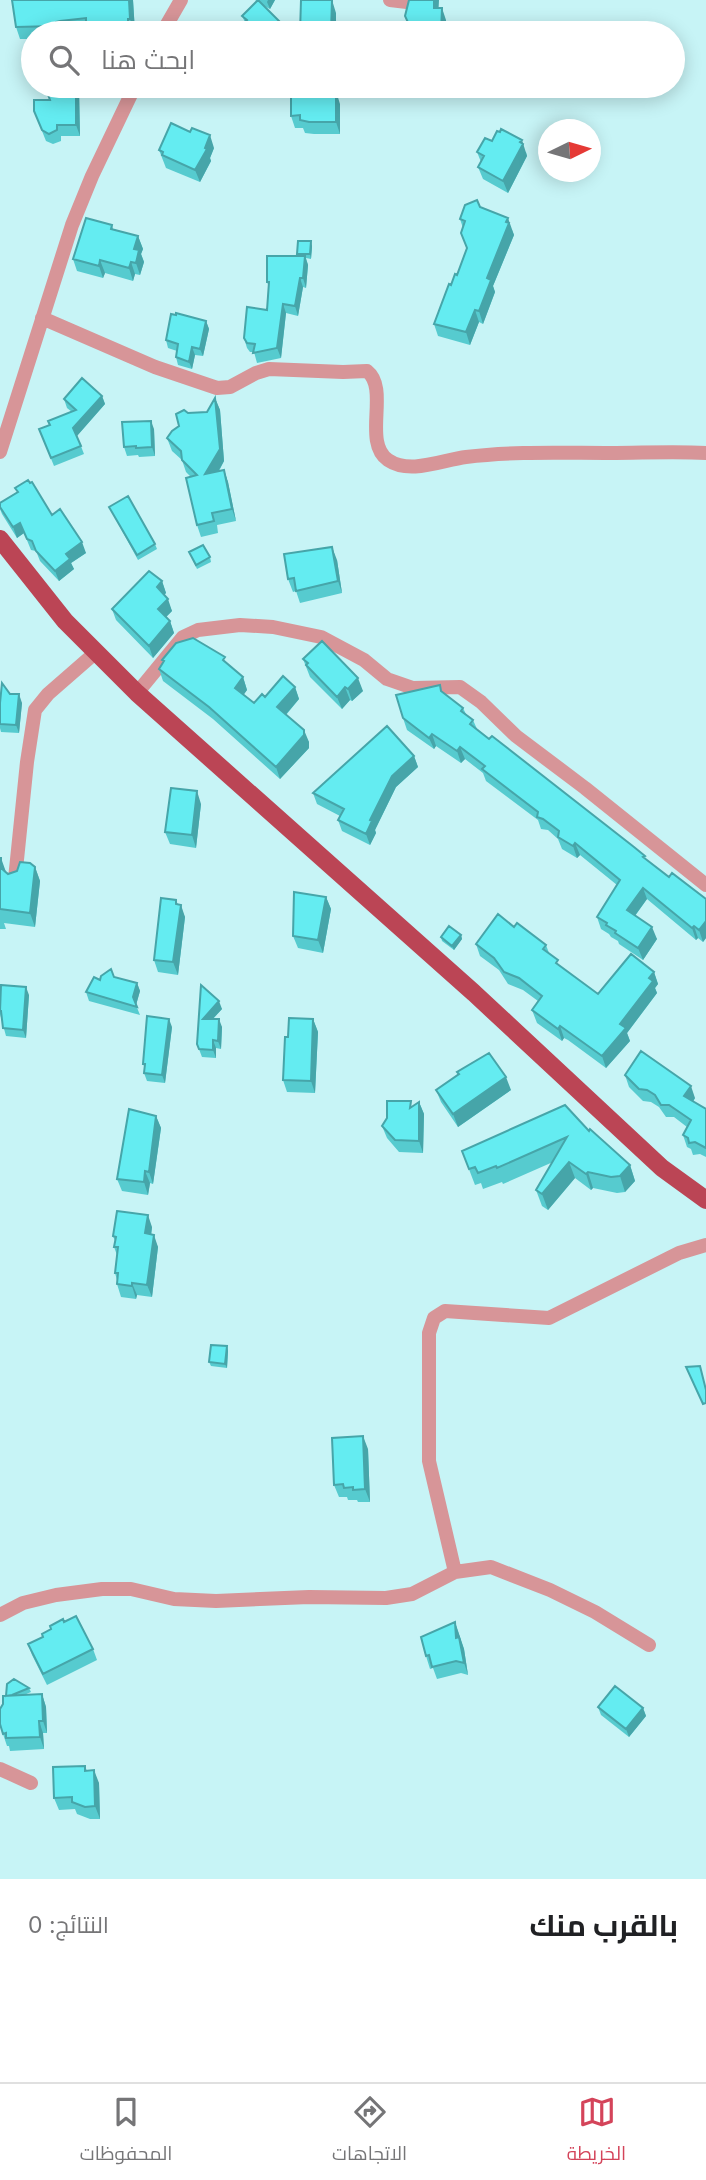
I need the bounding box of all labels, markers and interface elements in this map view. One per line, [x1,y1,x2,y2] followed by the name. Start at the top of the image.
[21,21,685,98] search box
[45,41,83,79] icon: search
[101,44,195,75] text: ابحث هنا
[538,119,601,182] north arrow
[529,1907,678,1943] text: بالقرب منك
[28,1911,109,1939] text: النتائج: 0
[80,2093,172,2171] tab: المحفوظات
[332,2093,407,2171] tab: الاتجاهات
[567,2093,626,2171] tab: الخريطة

